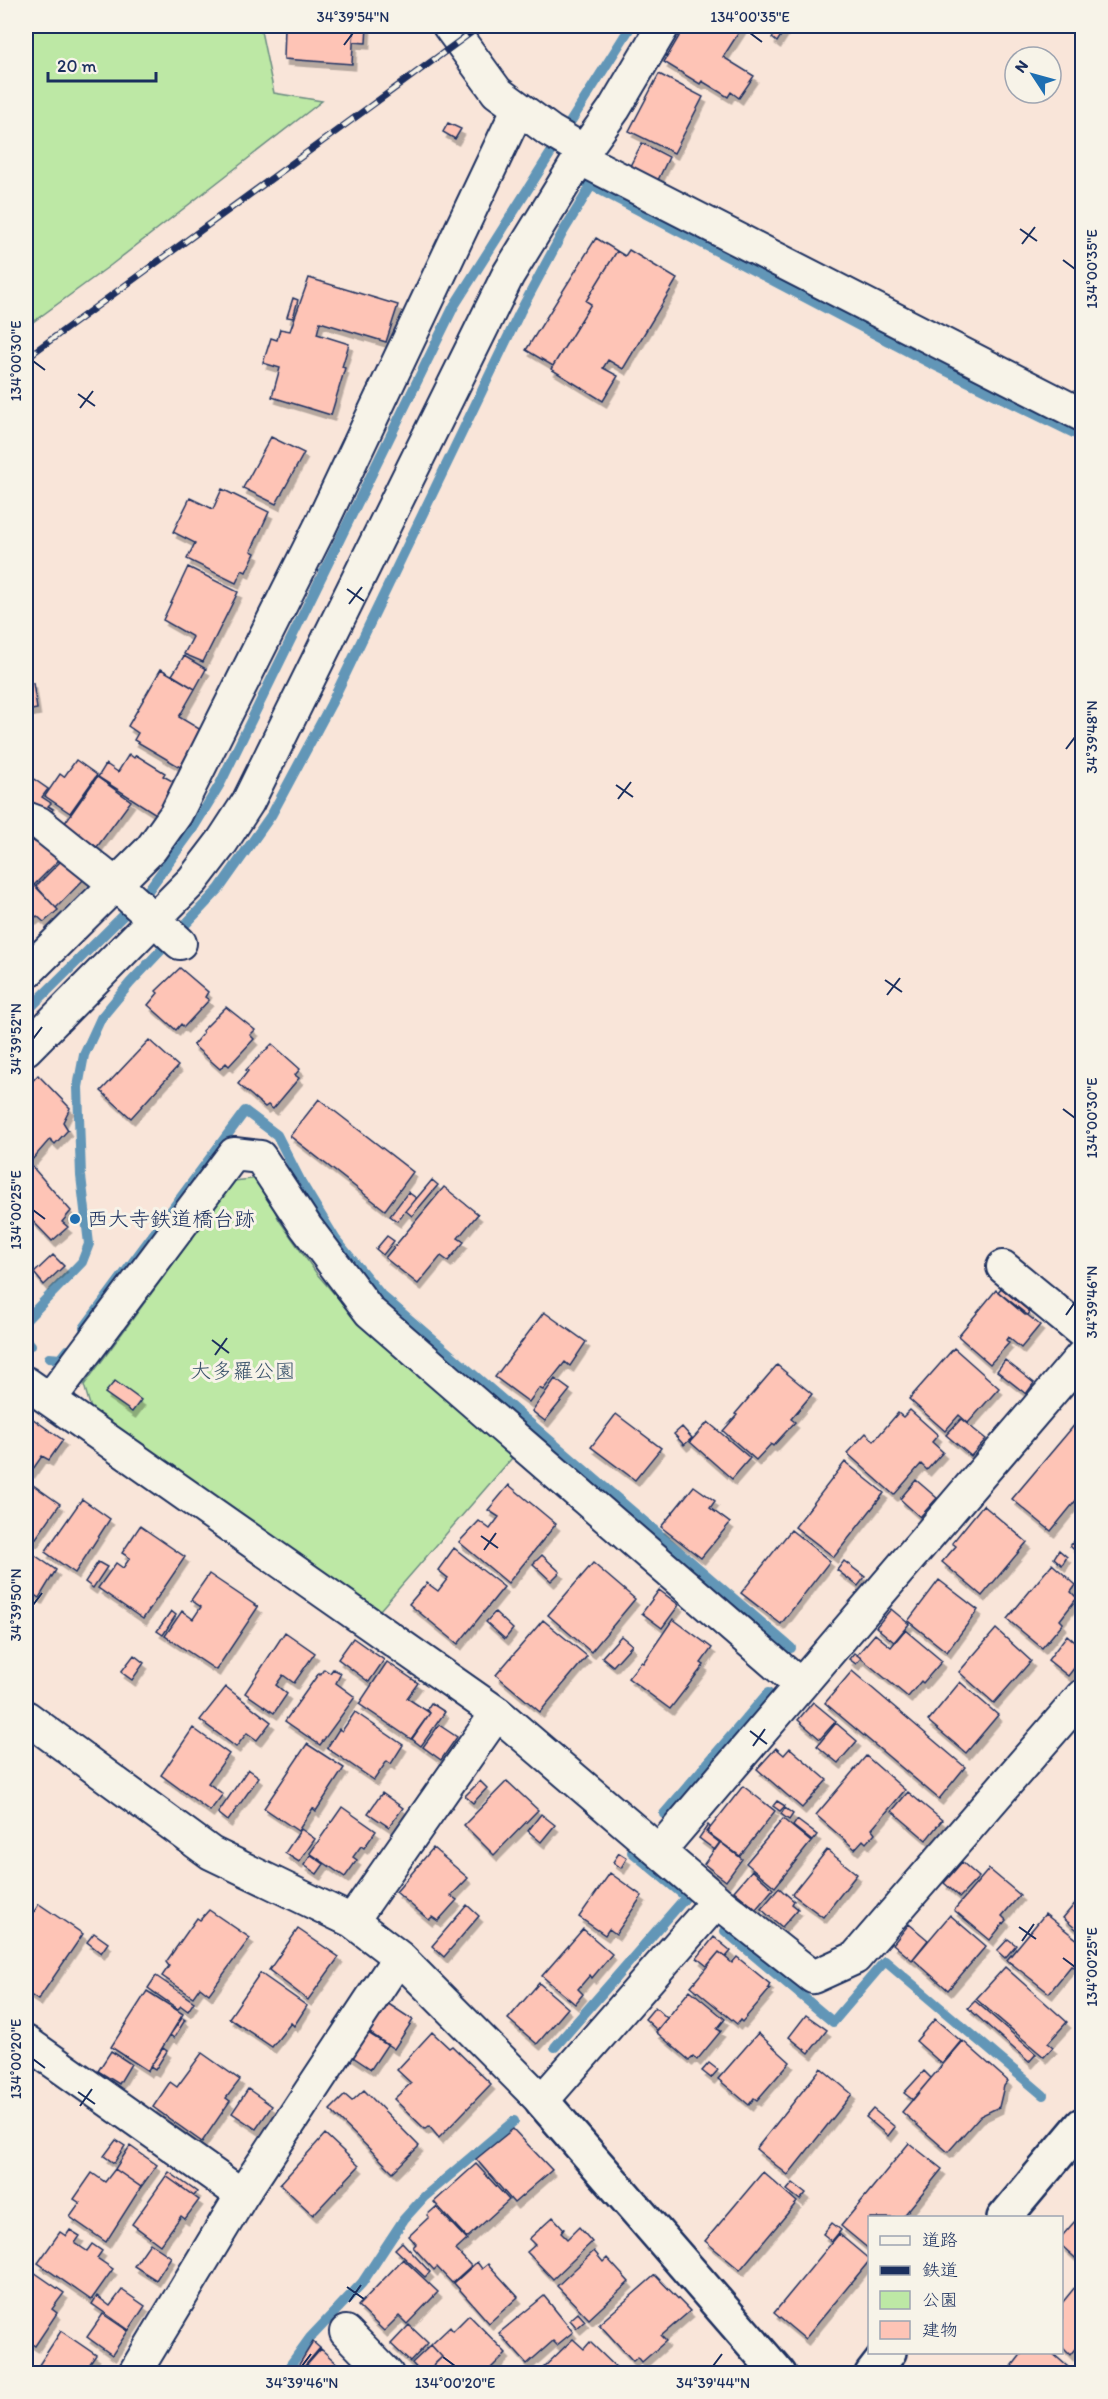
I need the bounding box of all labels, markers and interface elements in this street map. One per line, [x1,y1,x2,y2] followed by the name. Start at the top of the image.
[317,8,389,26] text: 34°39'54"N
[710,8,790,26] text: 134°00'35"E
[48,45,156,83] scale bar
[1003,45,1063,105] north arrow
[57,55,97,77] text: 20 m
[1010,57,1032,76] text: N
[1083,229,1101,309] text: 134°00'35"E
[7,320,25,402] text: 134°00'30"E
[1083,700,1101,774] text: 34°39'48"N
[7,1003,25,1075] text: 34°39'52"N
[1083,1077,1101,1159] text: 134°00'30"E
[7,1170,25,1250] text: 134°00'25"E
[87,1206,255,1231] place label: 西大寺鉄道橋台跡
[68,1212,82,1226] marker: 西大寺鉄道橋台跡
[1083,1266,1101,1338] text: 34°39'46"N
[191,1358,296,1383] park label: 大多羅公園
[7,1568,25,1642] text: 34°39'50"N
[1083,1927,1101,2007] text: 134°00'25"E
[7,2019,25,2099] text: 134°00'20"E
[868,2216,1063,2354] legend
[922,2229,958,2251] text: 道路
[922,2259,958,2281] text: 鉄道
[922,2289,958,2311] text: 公園
[922,2319,958,2341] text: 建物
[266,2374,338,2392] text: 34°39'46"N
[415,2374,495,2392] text: 134°00'20"E
[676,2374,750,2392] text: 34°39'44"N

